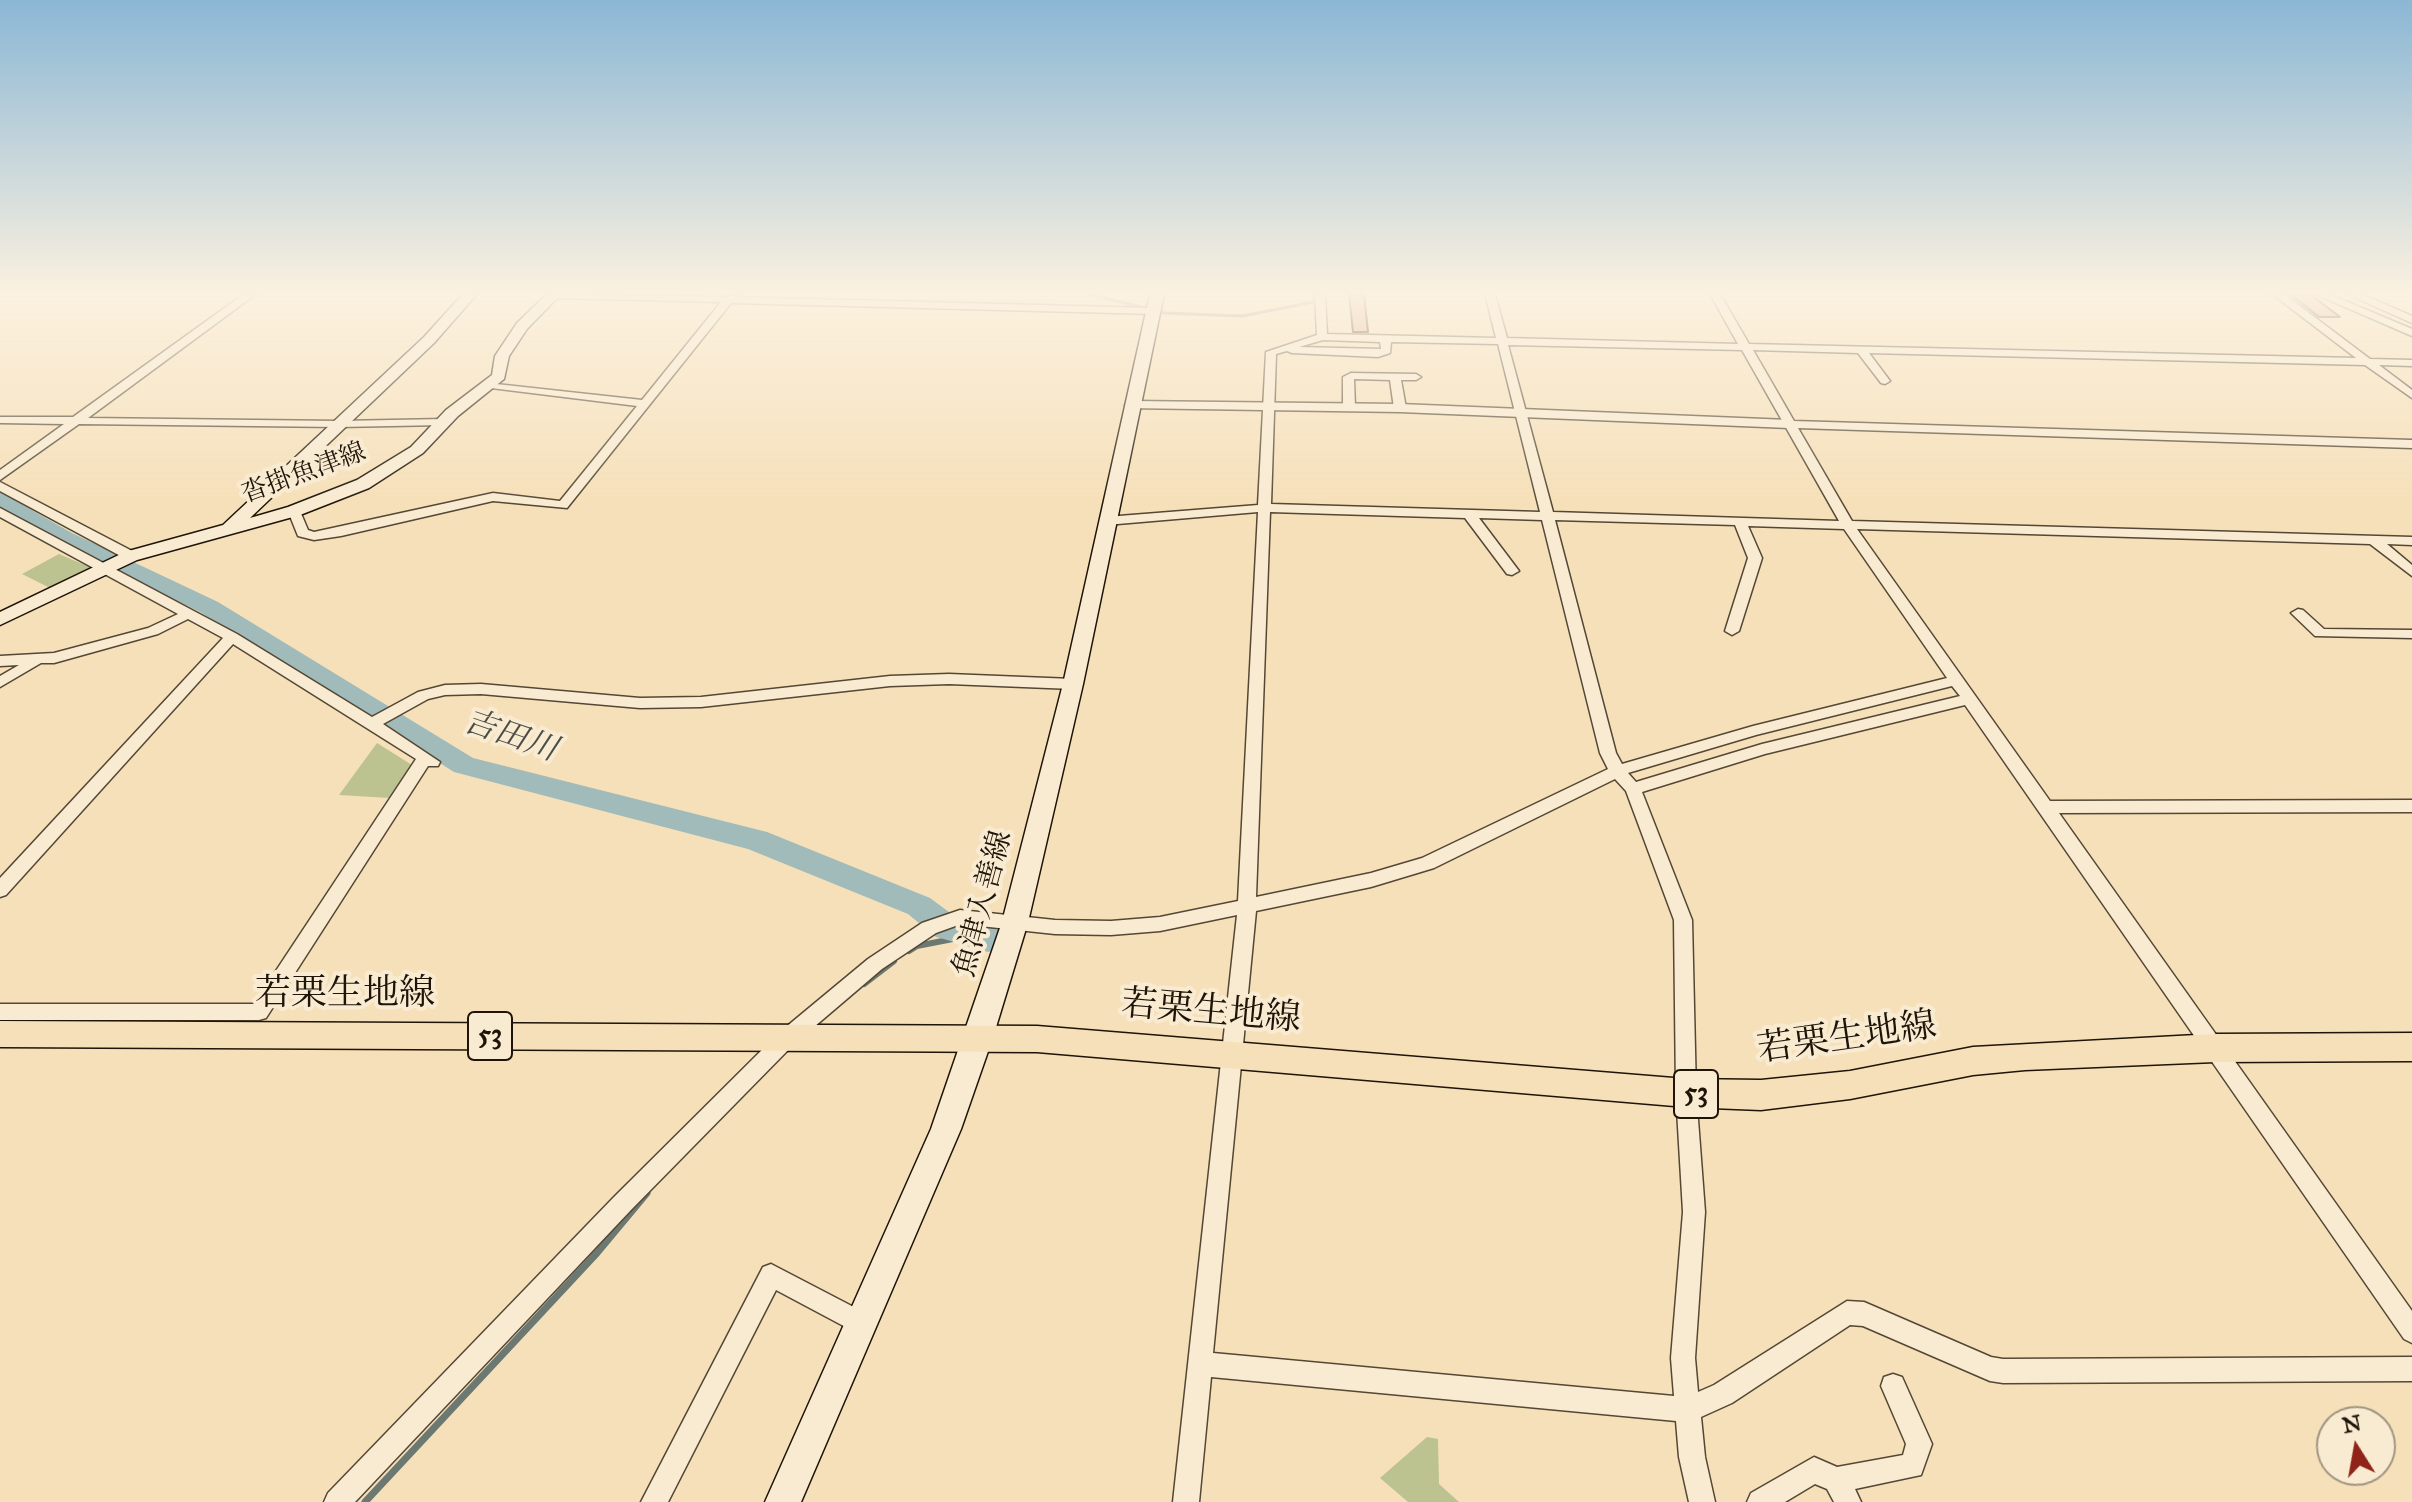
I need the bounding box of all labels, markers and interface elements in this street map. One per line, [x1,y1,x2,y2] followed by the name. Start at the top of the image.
[238,437,370,511] street label: 沓掛魚津線
[458,703,562,771] water label: 吉田川
[947,827,1021,981] street label: 魚津入善線
[255,973,435,1017] street label: 若栗生地線
[1119,984,1303,1042] street label: 若栗生地線
[1755,1005,1939,1073] street label: 若栗生地線
[468,1012,512,1060] road number: 53
[1674,1070,1718,1118] road number: 53
[2316,1406,2396,1486] north arrow
[2340,1409,2363,1439] text: N

